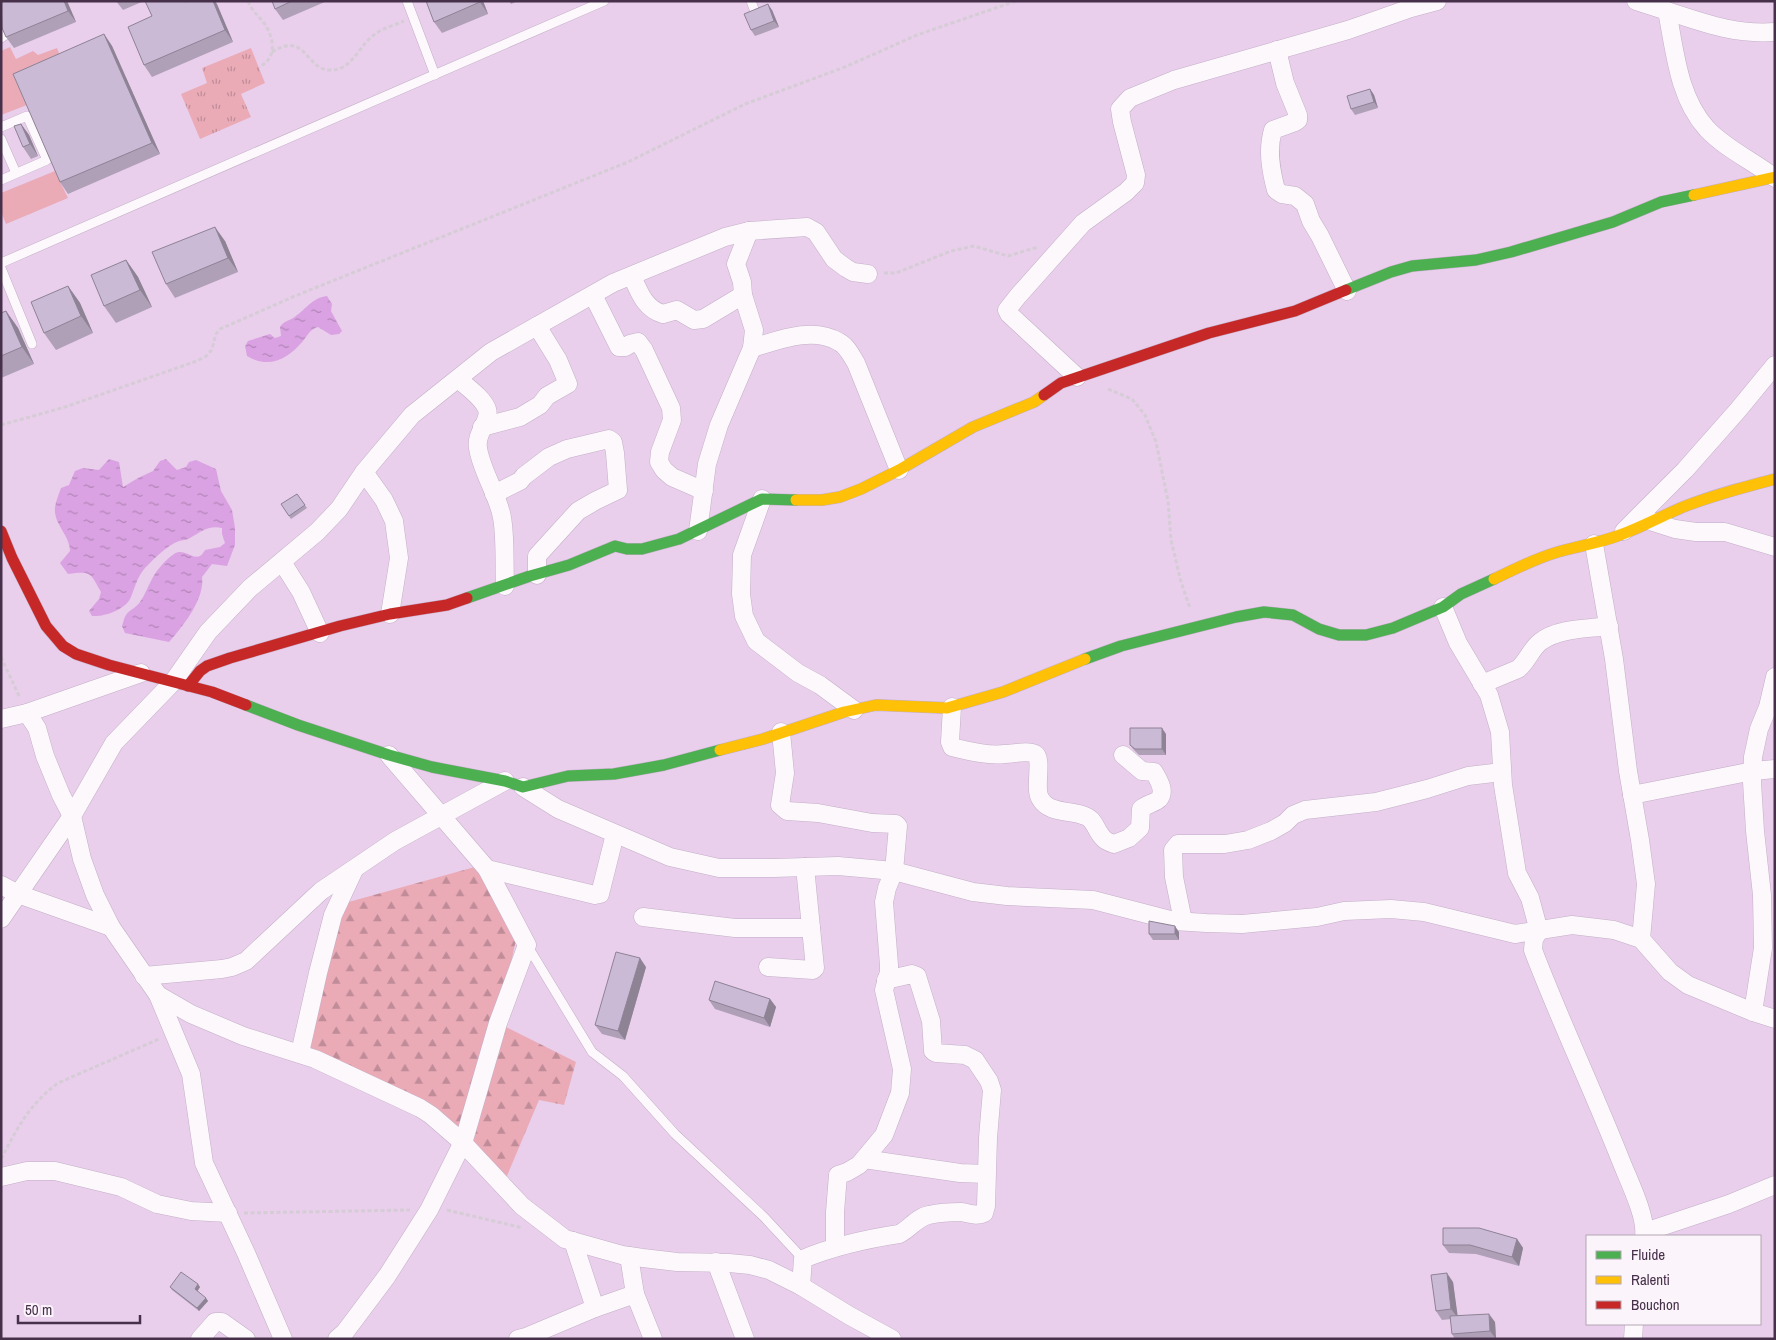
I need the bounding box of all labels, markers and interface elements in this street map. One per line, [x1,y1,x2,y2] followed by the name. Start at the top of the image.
[1586,1235,1761,1325] legend
[1631,1244,1665,1265] text: Fluide
[1631,1269,1670,1290] text: Ralenti
[18,1292,140,1324] scale bar
[1631,1294,1680,1315] text: Bouchon
[25,1299,52,1320] text: 50 m

